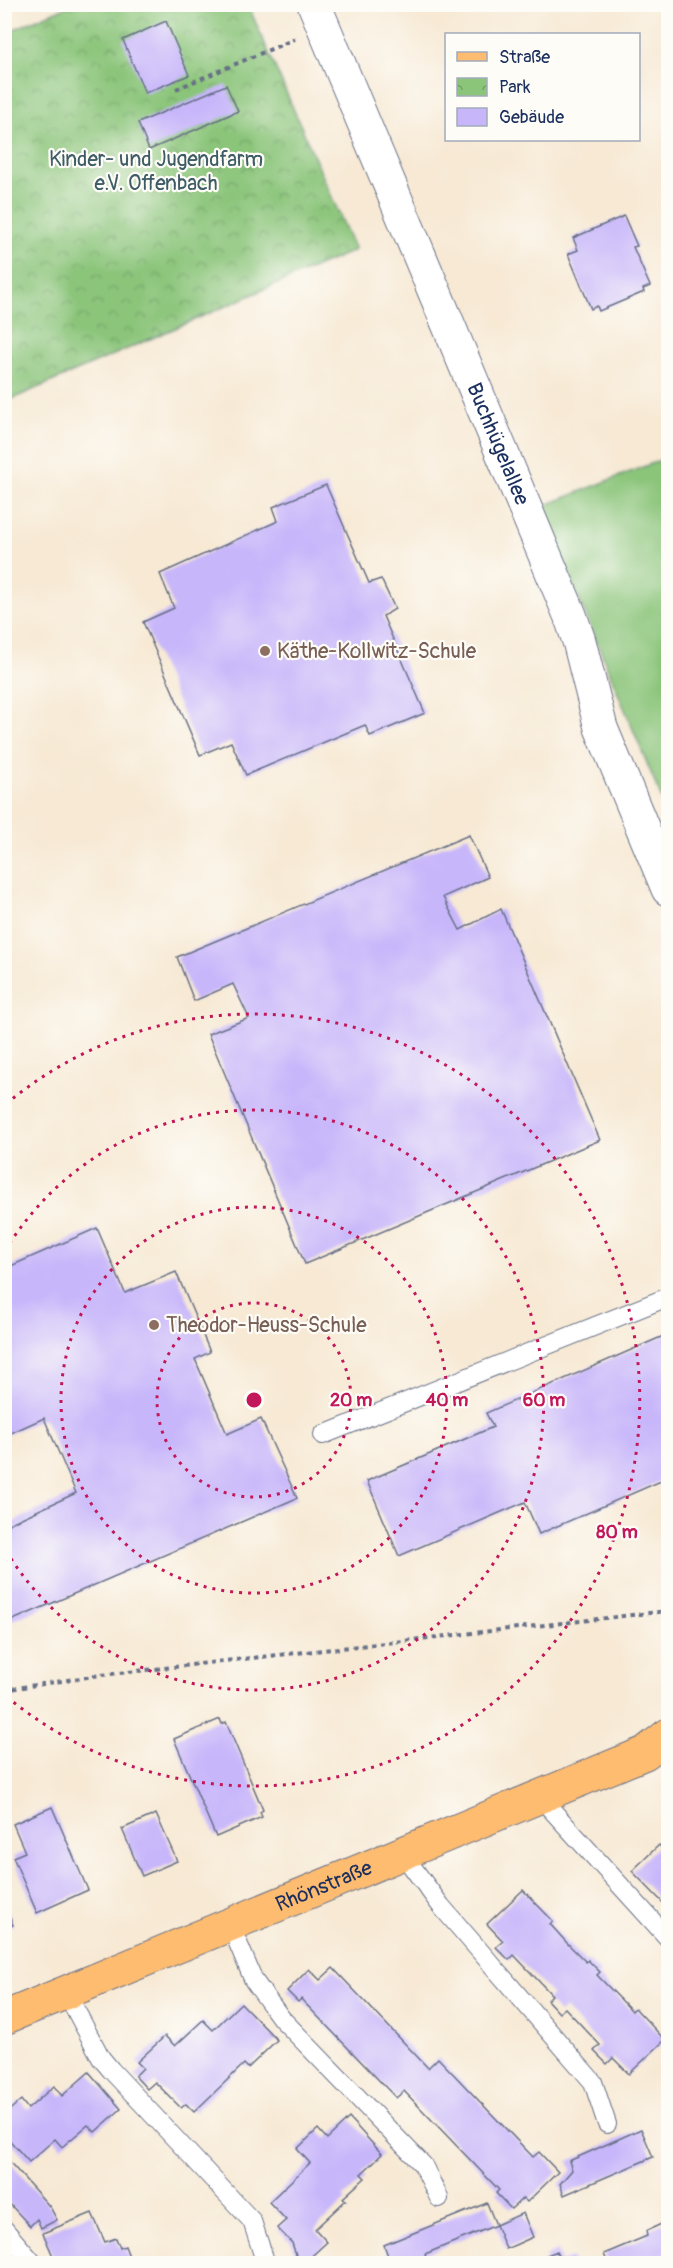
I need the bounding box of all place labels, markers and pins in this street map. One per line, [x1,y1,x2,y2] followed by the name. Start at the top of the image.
[277,638,477,665] place label: Käthe-Kollwitz-Schule
[258,644,272,658] marker: Käthe-Kollwitz-Schule
[166,1312,367,1339] place label: Theodor-Heuss-Schule
[147,1318,161,1332] marker: Theodor-Heuss-Schule
[244,1390,264,1410] centre of rings

